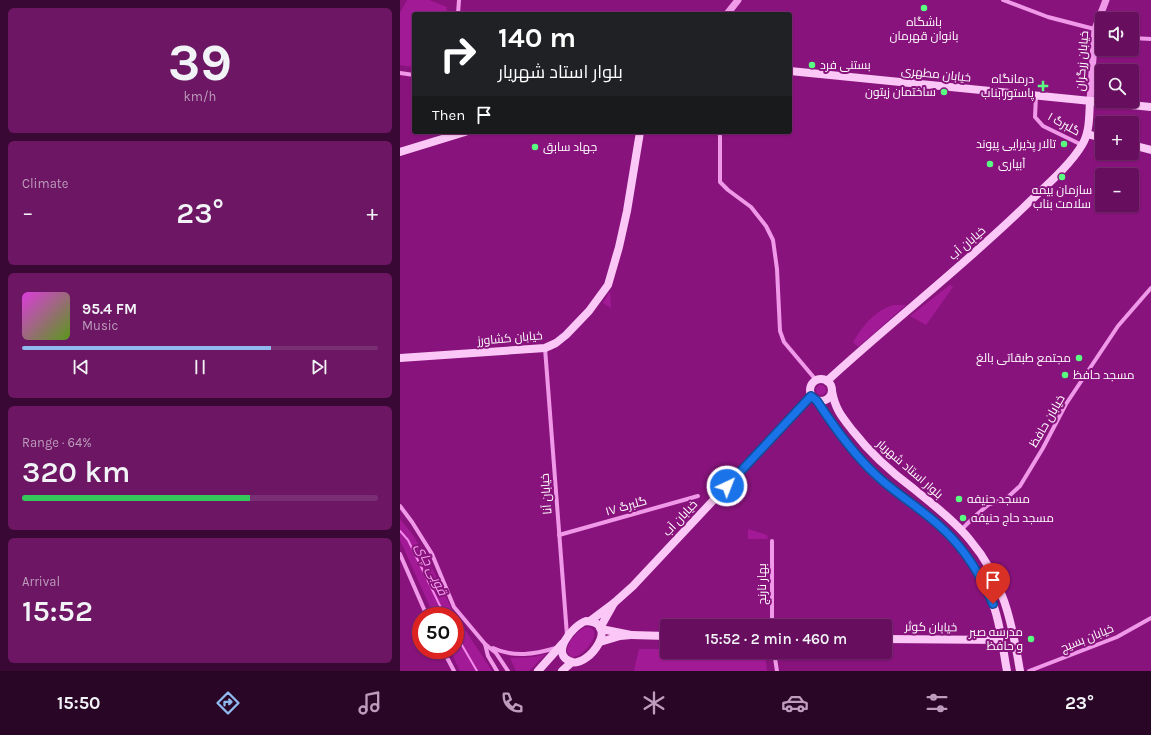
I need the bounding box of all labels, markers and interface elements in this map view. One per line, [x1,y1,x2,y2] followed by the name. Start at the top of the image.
[919,3,929,13] marker: باشگاه بانوان قهرمان
[1095,12,1139,212] map controls
[1095,12,1139,56] button: sound
[890,15,959,43] place label: باشگاه بانوان قهرمان
[498,21,576,54] text: 140 m
[432,28,484,80] icon: right
[1073,30,1091,92] street label: خیابان زرگران
[168,32,232,93] text: 39
[820,58,871,72] place label: بستنی فرد
[807,60,817,70] marker: بستنی فرد
[498,61,623,83] text: بلوار استاد شهریار
[900,63,972,85] street label: خیابان مطهری
[1095,64,1139,108] button: search
[981,72,1035,102] place label: درمانگاه پاستور بناب
[1037,80,1049,92] marker: درمانگاه پاستور بناب
[865,85,936,99] place label: ساختمان زیتون
[939,87,949,97] marker: ساختمان زیتون
[184,89,216,104] text: km/h
[473,104,495,126] icon: arrive
[432,106,465,124] text: Then
[1045,109,1083,139] street label: گلبرگ ۱
[1095,116,1139,160] button: +
[976,137,1057,153] place label: تالار پذیرایی پیوند
[1059,139,1069,149] marker: تالار پذیرایی پیوند
[543,140,597,154] place label: جهاد سابق
[530,142,540,152] marker: جهاد سابق
[998,157,1026,171] place label: آبیاری
[985,159,995,169] marker: آبیاری
[1095,168,1139,212] button: −
[1057,172,1067,182] marker: سازمان بیمه سلامت بناب
[22,176,68,191] text: Climate
[1032,183,1092,211] place label: سازمان بیمه سلامت بناب
[176,195,224,231] text: 23°
[22,200,34,226] text: −
[366,200,378,226] text: +
[946,223,988,263] street label: خیابان آب
[82,300,137,318] text: 95.4 FM
[82,318,118,333] text: Music
[476,328,543,348] street label: خیابان کشاورز
[976,351,1071,366] place label: مجتمع طبقاتی بالغ
[1074,353,1084,363] marker: مجتمع طبقاتی بالغ
[70,356,92,378] icon: previous
[189,356,211,378] icon: pause
[308,356,330,378] icon: next
[1073,368,1135,382] place label: مسجد حافظ
[1060,370,1070,380] marker: مسجد حافظ
[1026,392,1068,450] street label: خیابان حافظ
[22,435,92,450] text: Range · 64%
[873,436,946,502] street label: بلوار استاد شهریار
[22,454,130,490] text: 320 km
[706,465,748,507] position arrow
[538,473,554,515] street label: خیابان آنا
[967,492,1030,506] place label: مسجد حنیفه
[604,493,648,519] street label: گلبرگ ۱۷
[954,494,964,504] marker: مسجد حنیفه
[660,497,700,539] street label: خیابان آب
[971,511,1054,526] place label: مسجد حاج حنیفه
[958,513,968,523] marker: مسجد حاج حنیفه
[412,541,451,599] water label: قوبی چای
[755,563,770,605] street label: بهار نارنج
[976,563,1010,604] pin
[982,569,1004,591] icon: arrive
[22,574,60,589] text: Arrival
[22,593,93,629] text: 15:52
[412,607,464,659] speed limit sign: 50
[904,620,957,634] street label: خیابان کوثر
[1058,621,1116,656] street label: خیابان بسیج
[968,625,1023,653] place label: مدرسه صبر و حافظ
[705,630,847,648] text: 15:52 · 2 min · 460 m
[1026,634,1036,644] marker: مدرسه صبر و حافظ
[214,689,242,717] icon: directions
[356,689,384,717] icon: music
[498,689,526,717] icon: phone
[640,689,668,717] icon: climate
[781,689,809,717] icon: car
[923,689,951,717] icon: filters
[57,692,101,714] text: 15:50
[1065,692,1094,714] text: 23°

